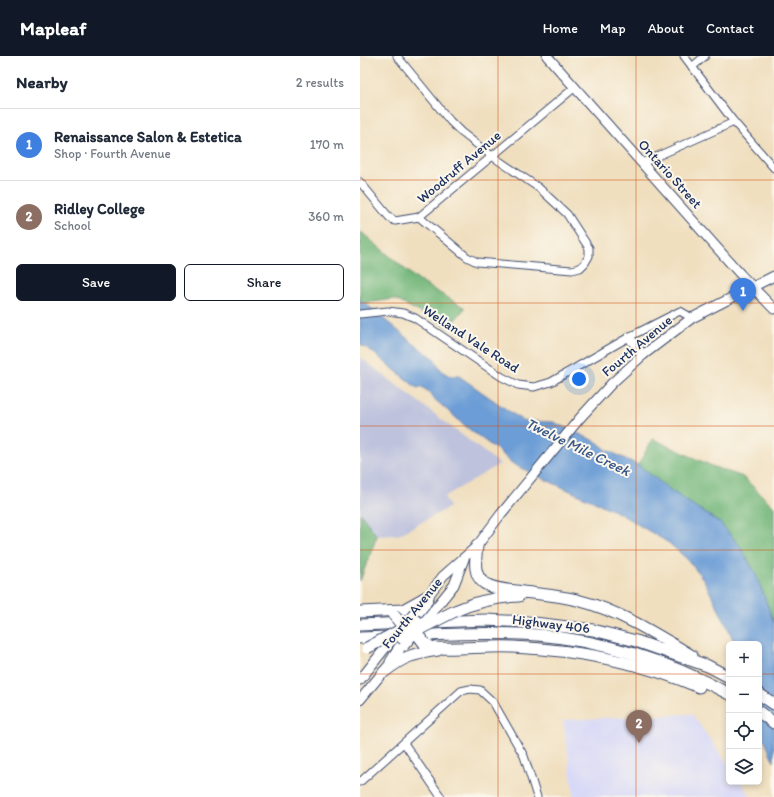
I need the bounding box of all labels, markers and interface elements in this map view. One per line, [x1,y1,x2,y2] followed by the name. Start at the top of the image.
[20,17,86,40] text: Mapleaf
[543,20,578,37] text: Home
[600,20,626,37] text: Map
[648,20,684,37] text: About
[706,20,754,37] text: Contact
[16,72,68,92] text: Nearby
[296,75,344,90] text: 2 results
[414,127,505,207] street label: Woodruff Avenue
[54,128,242,146] text: Renaissance Salon & Estetica
[635,136,705,212] street label: Ontario Street
[26,137,32,152] text: 1
[310,137,344,152] text: 170 m
[54,146,171,161] text: Shop · Fourth Avenue
[54,200,145,218] text: Ridley College
[26,209,32,224] text: 2
[308,209,344,224] text: 360 m
[54,218,91,233] text: School
[16,264,176,301] button: Save
[184,264,344,301] button: Share
[730,278,756,311] pin: 1
[419,301,523,377] street label: Welland Vale Road
[598,311,676,380] street label: Fourth Avenue
[569,369,589,389] your location
[523,414,634,481] water label: Twelve Mile Creek
[378,574,446,652] street label: Fourth Avenue
[511,611,591,637] street label: Highway 406
[726,641,762,785] map controls
[726,641,762,677] button: +
[726,677,762,713] button: −
[626,710,652,743] pin: 2
[726,713,762,749] button: locate
[726,749,762,785] button: layers

